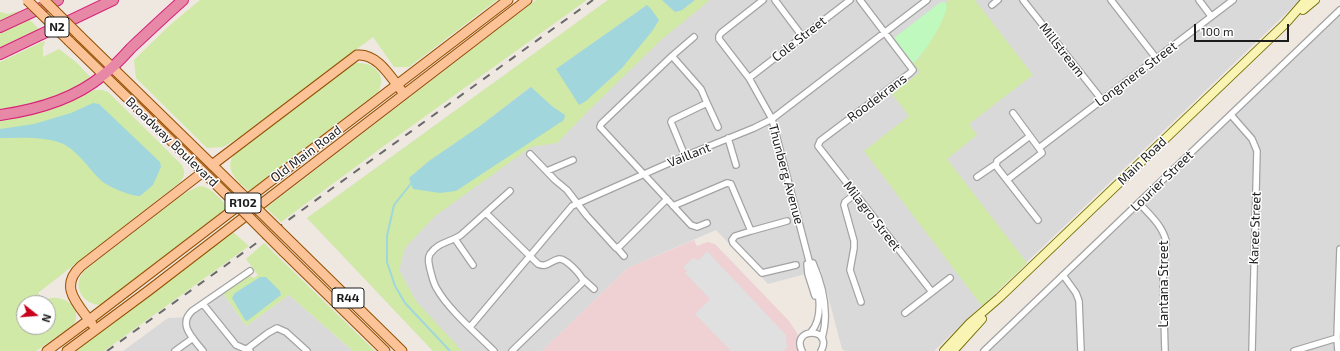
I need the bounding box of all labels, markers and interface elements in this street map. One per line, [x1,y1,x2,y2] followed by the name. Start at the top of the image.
[769,13,829,65] street label: Cole Street
[1196,16,1291,42] scale bar
[45,17,69,37] road number: N2
[1036,20,1088,80] street label: Millstream
[1201,24,1233,38] text: 100 m
[1092,38,1180,110] street label: Longmere Street
[844,71,910,125] street label: Roodekrans
[122,94,222,190] street label: Broadway Boulevard
[267,122,345,186] street label: Old Main Road
[765,122,807,226] street label: Thunberg Avenue
[1114,134,1170,188] street label: Main Road
[665,139,713,171] street label: Vaillant
[1127,147,1197,215] street label: Lourier Street
[840,178,904,254] street label: Milagro Street
[1246,191,1264,265] street label: Karee Street
[225,193,261,213] road number: R102
[1156,240,1172,328] street label: Lantana Street
[332,288,364,308] road number: R44
[16,295,56,335] north arrow
[40,313,54,324] text: N

